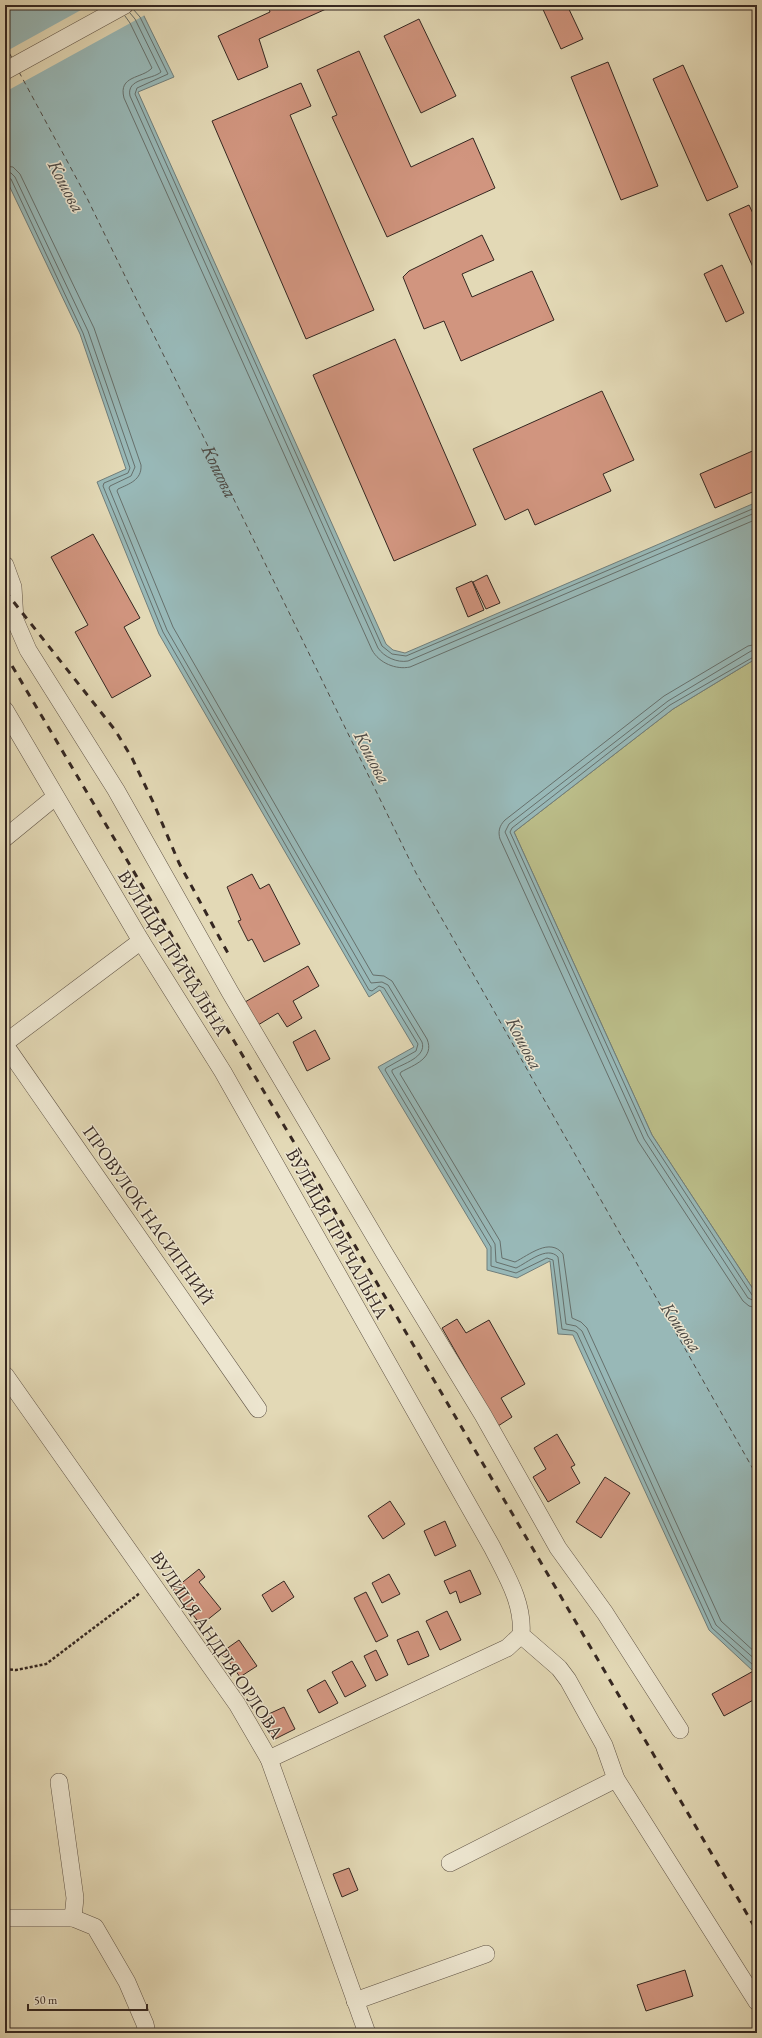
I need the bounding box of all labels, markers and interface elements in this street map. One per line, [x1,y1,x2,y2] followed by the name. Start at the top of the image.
[42,154,91,217] water label: Кошова
[196,439,243,502] water label: Кошова
[348,725,397,788] water label: Кошова
[113,866,234,1040] street label: ВУЛИЦЯ ПРИЧАЛЬНА
[500,1011,549,1074] water label: Кошова
[78,1121,219,1309] street label: ПРОВУЛОК НАСИПНИЙ
[281,1145,394,1323] street label: ВУЛИЦЯ ПРИЧАЛЬНА
[655,1296,708,1358] water label: Кошова
[146,1547,289,1743] street label: ВУЛИЦЯ АНДРІЯ ОРЛОВА
[28,1986,147,2012] scale bar
[34,1992,58,2008] text: 50 m

